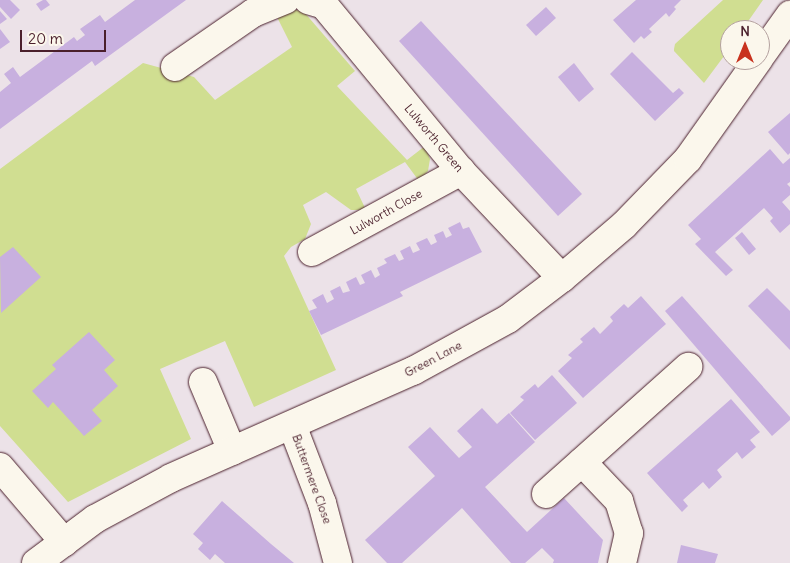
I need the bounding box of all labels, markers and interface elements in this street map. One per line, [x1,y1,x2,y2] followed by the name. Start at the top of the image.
[22,20,109,52] scale bar
[720,20,770,70] north arrow
[740,22,750,40] text: N
[28,29,63,48] text: 20 m
[401,101,467,175] street label: Lulworth Green
[347,186,425,238] street label: Lulworth Close
[402,338,464,380] street label: Green Lane
[289,432,335,526] street label: Buttermere Close

